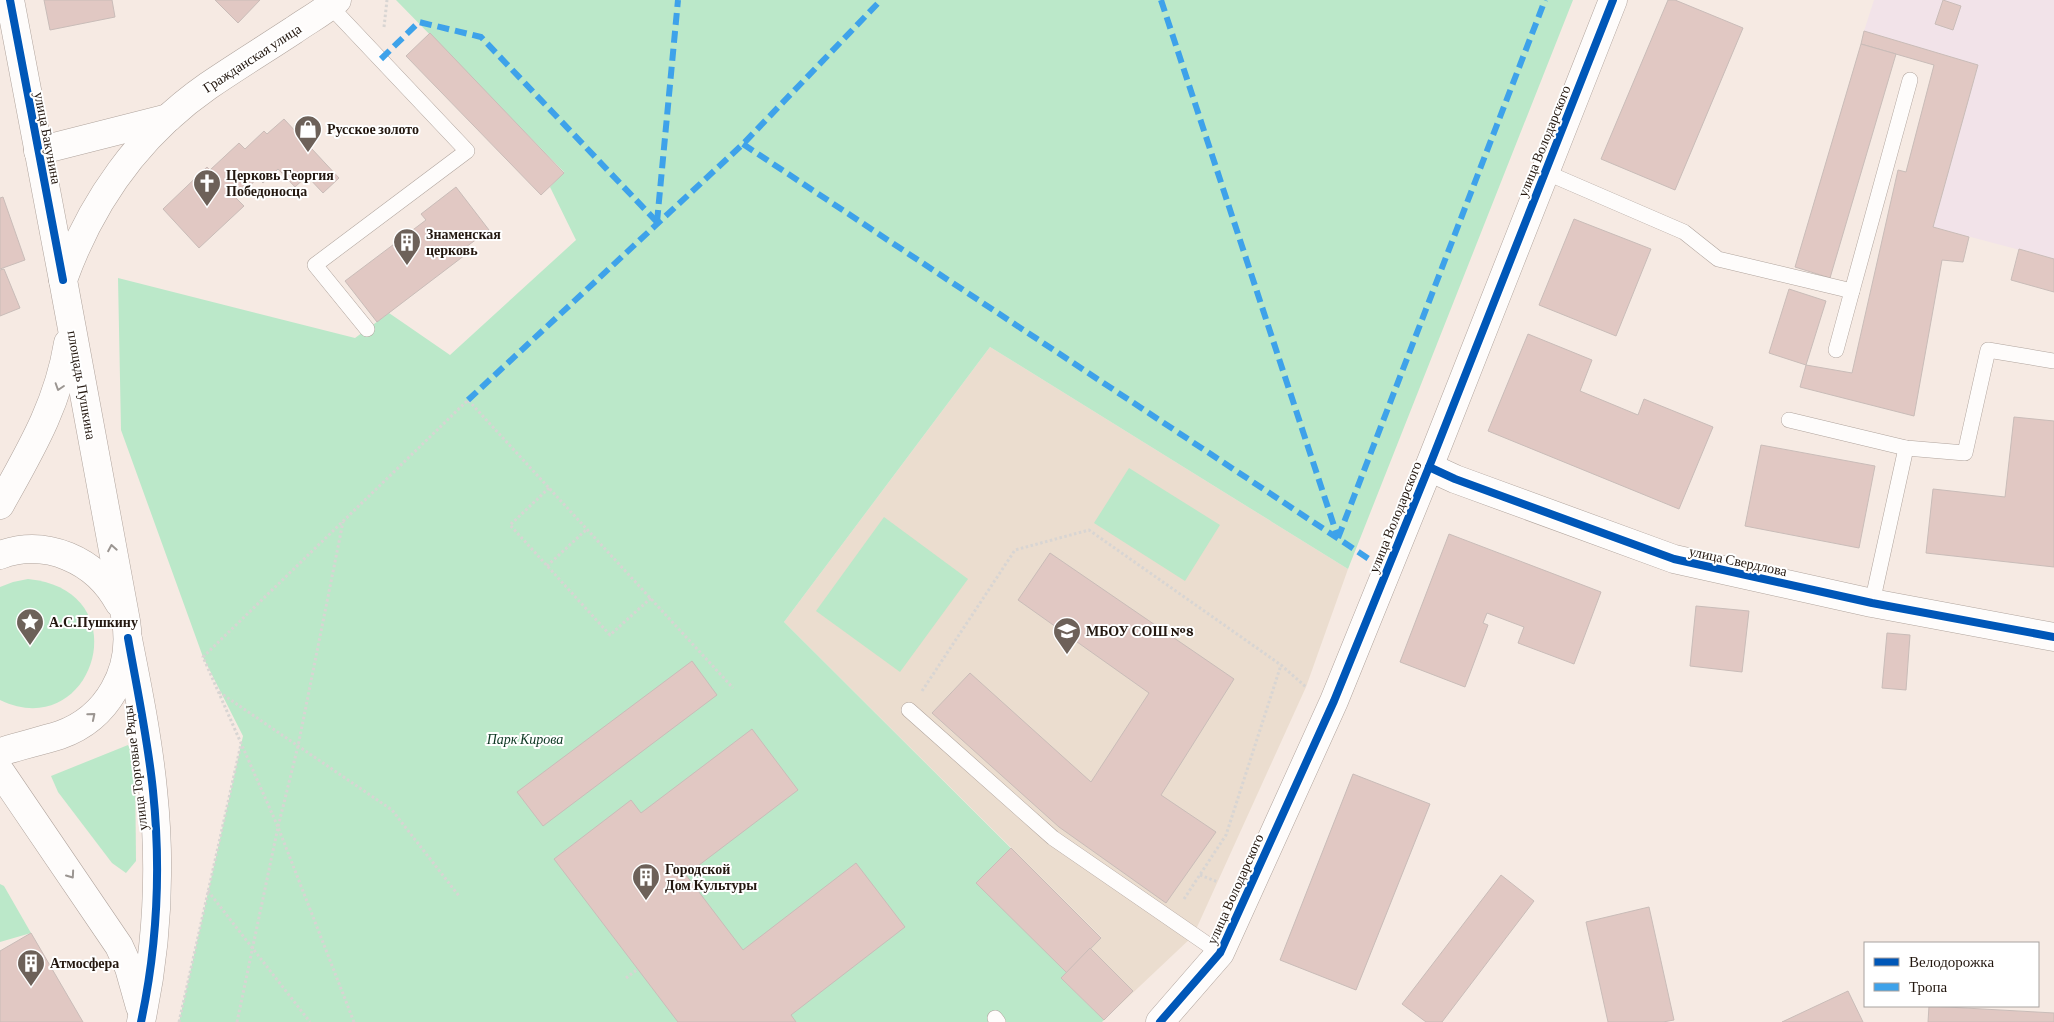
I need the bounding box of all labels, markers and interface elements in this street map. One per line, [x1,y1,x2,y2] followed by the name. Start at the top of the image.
[200,20,305,96] street label: Гражданская улица
[1514,83,1574,199] street label: улица Володарского
[31,90,65,186] street label: улица Бакунина
[293,114,323,153] shop icon: Русское золото
[327,121,419,137] place label: Русское золото
[226,167,334,199] place label: Церковь Георгия Победоносца
[192,168,222,207] church icon: Церковь Георгия Победоносца
[426,226,501,258] place label: Знаменская церковь
[392,227,422,266] building icon: Знаменская церковь
[65,329,100,442] street label: площадь Пушкина
[54,382,64,390] one-way arrow
[1365,459,1425,575] street label: улица Володарского
[107,543,117,552] one-way arrow
[1688,543,1789,579] street label: улица Свердлова
[15,607,45,646] place icon: А.С.Пушкину
[49,614,138,630] place label: А.С.Пушкину
[1052,616,1082,655] school or university icon: МБОУ СОШ №8
[1086,623,1194,639] place label: МБОУ СОШ №8
[119,704,151,832] street label: улица Торговые Ряды
[87,712,96,721] one-way arrow
[486,731,563,747] park label: Парк Кирова
[1203,831,1267,947] street label: улица Володарского
[665,861,757,893] place label: Городской Дом Культуры
[631,862,661,901] building icon: Городской Дом Культуры
[65,869,74,879] one-way arrow
[1864,942,2039,1007] legend
[16,948,46,987] building icon: Атмосфера
[1909,954,1994,970] text: Велодорожка
[50,955,119,971] place label: Атмосфера
[1909,979,1948,995] text: Тропа

